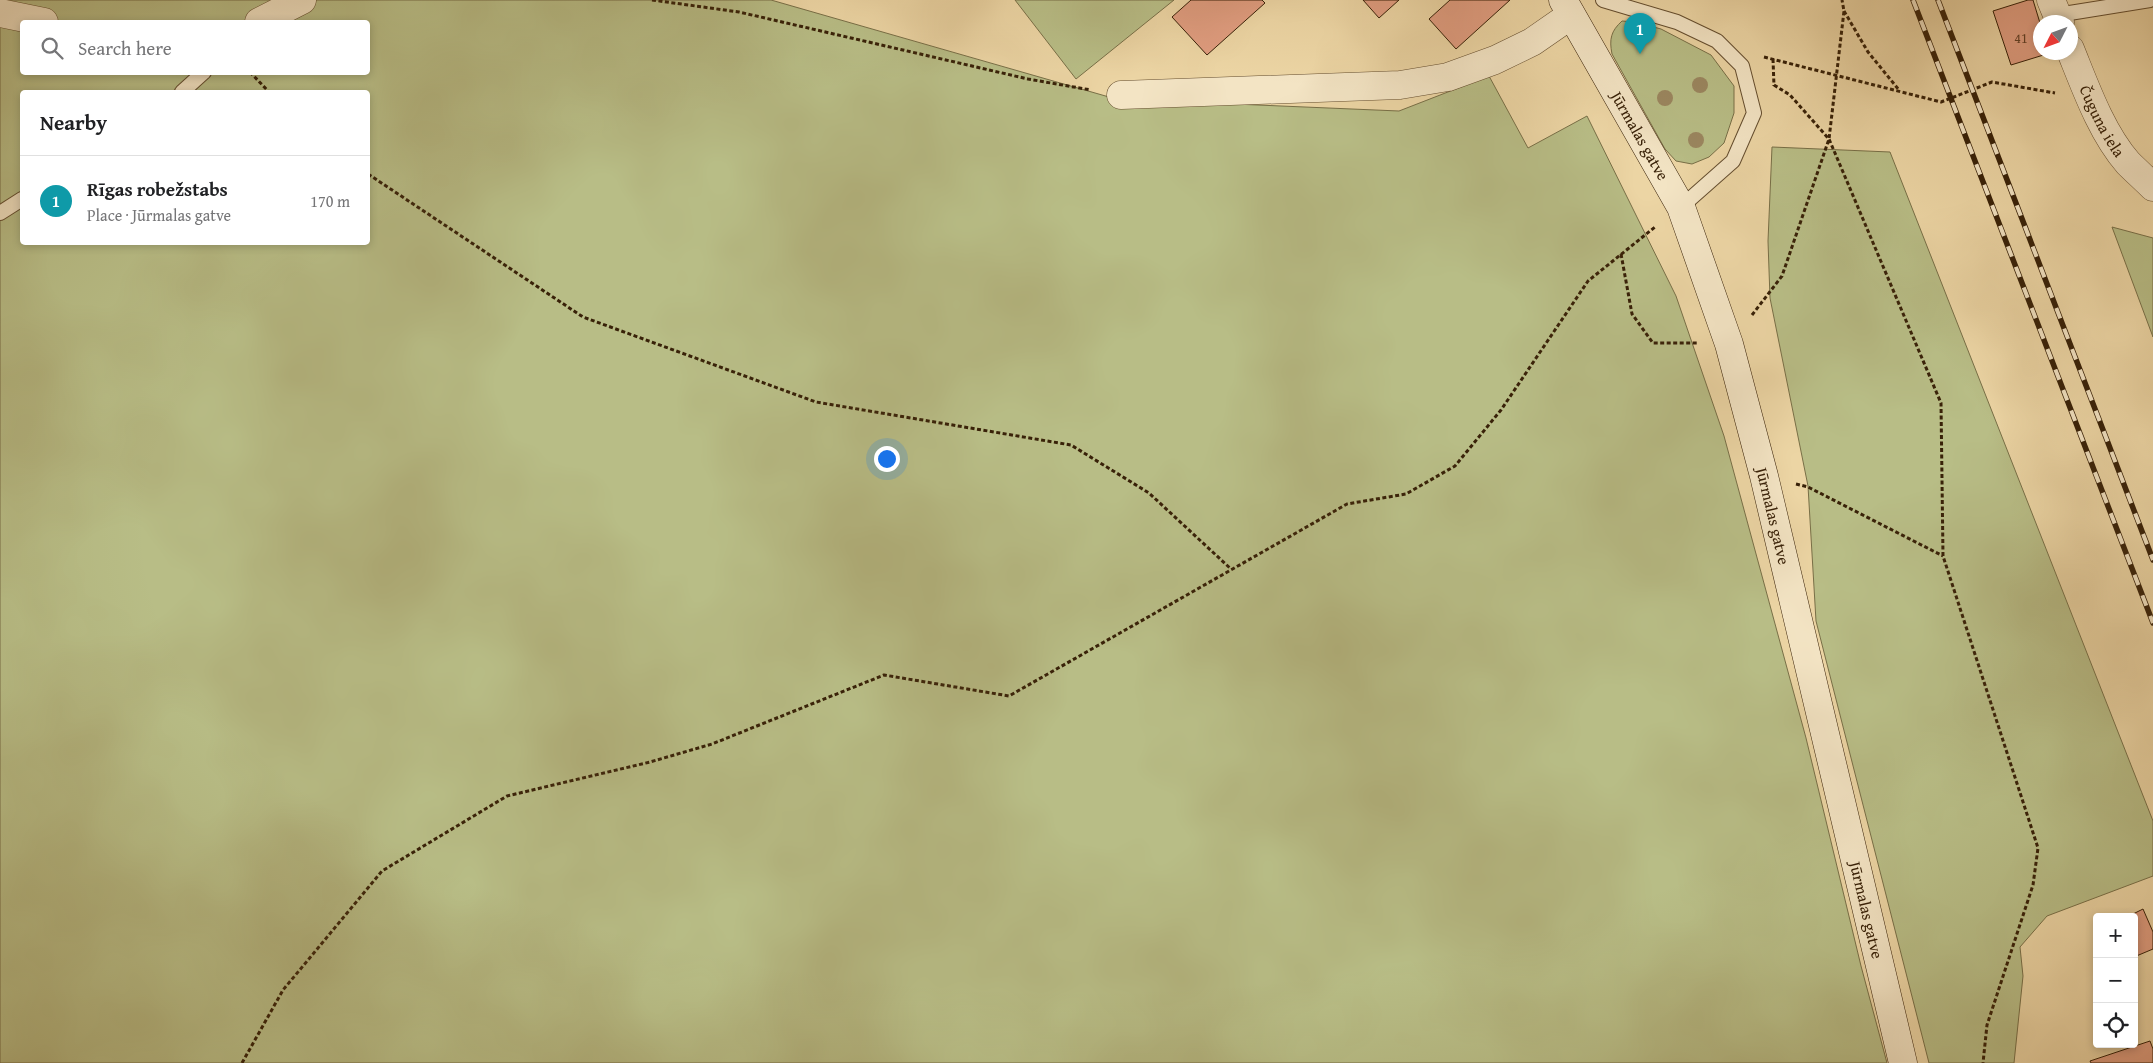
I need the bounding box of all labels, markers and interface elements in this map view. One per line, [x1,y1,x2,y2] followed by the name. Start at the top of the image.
[1624,13,1656,54] pin: 1
[2033,15,2078,60] north arrow
[20,20,370,75] search box
[2014,28,2028,48] house number: 41
[38,34,66,62] icon: search
[78,34,172,62] text: Search here
[2074,81,2131,162] street label: Čuguna iela
[1604,85,1675,185] street label: Jūrmalas gatve
[40,107,107,138] text: Nearby
[87,175,228,203] text: Rīgas robežstabs
[52,189,60,213] text: 1
[310,189,350,213] text: 170 m
[87,203,231,227] text: Place · Jūrmalas gatve
[874,446,900,472] your location
[1750,463,1797,567] street label: Jūrmalas gatve
[1843,857,1890,961] street label: Jūrmalas gatve
[2093,913,2138,1048] map controls
[2093,913,2138,958] button: +
[2093,958,2138,1003] button: −
[2093,1003,2138,1048] button: locate

